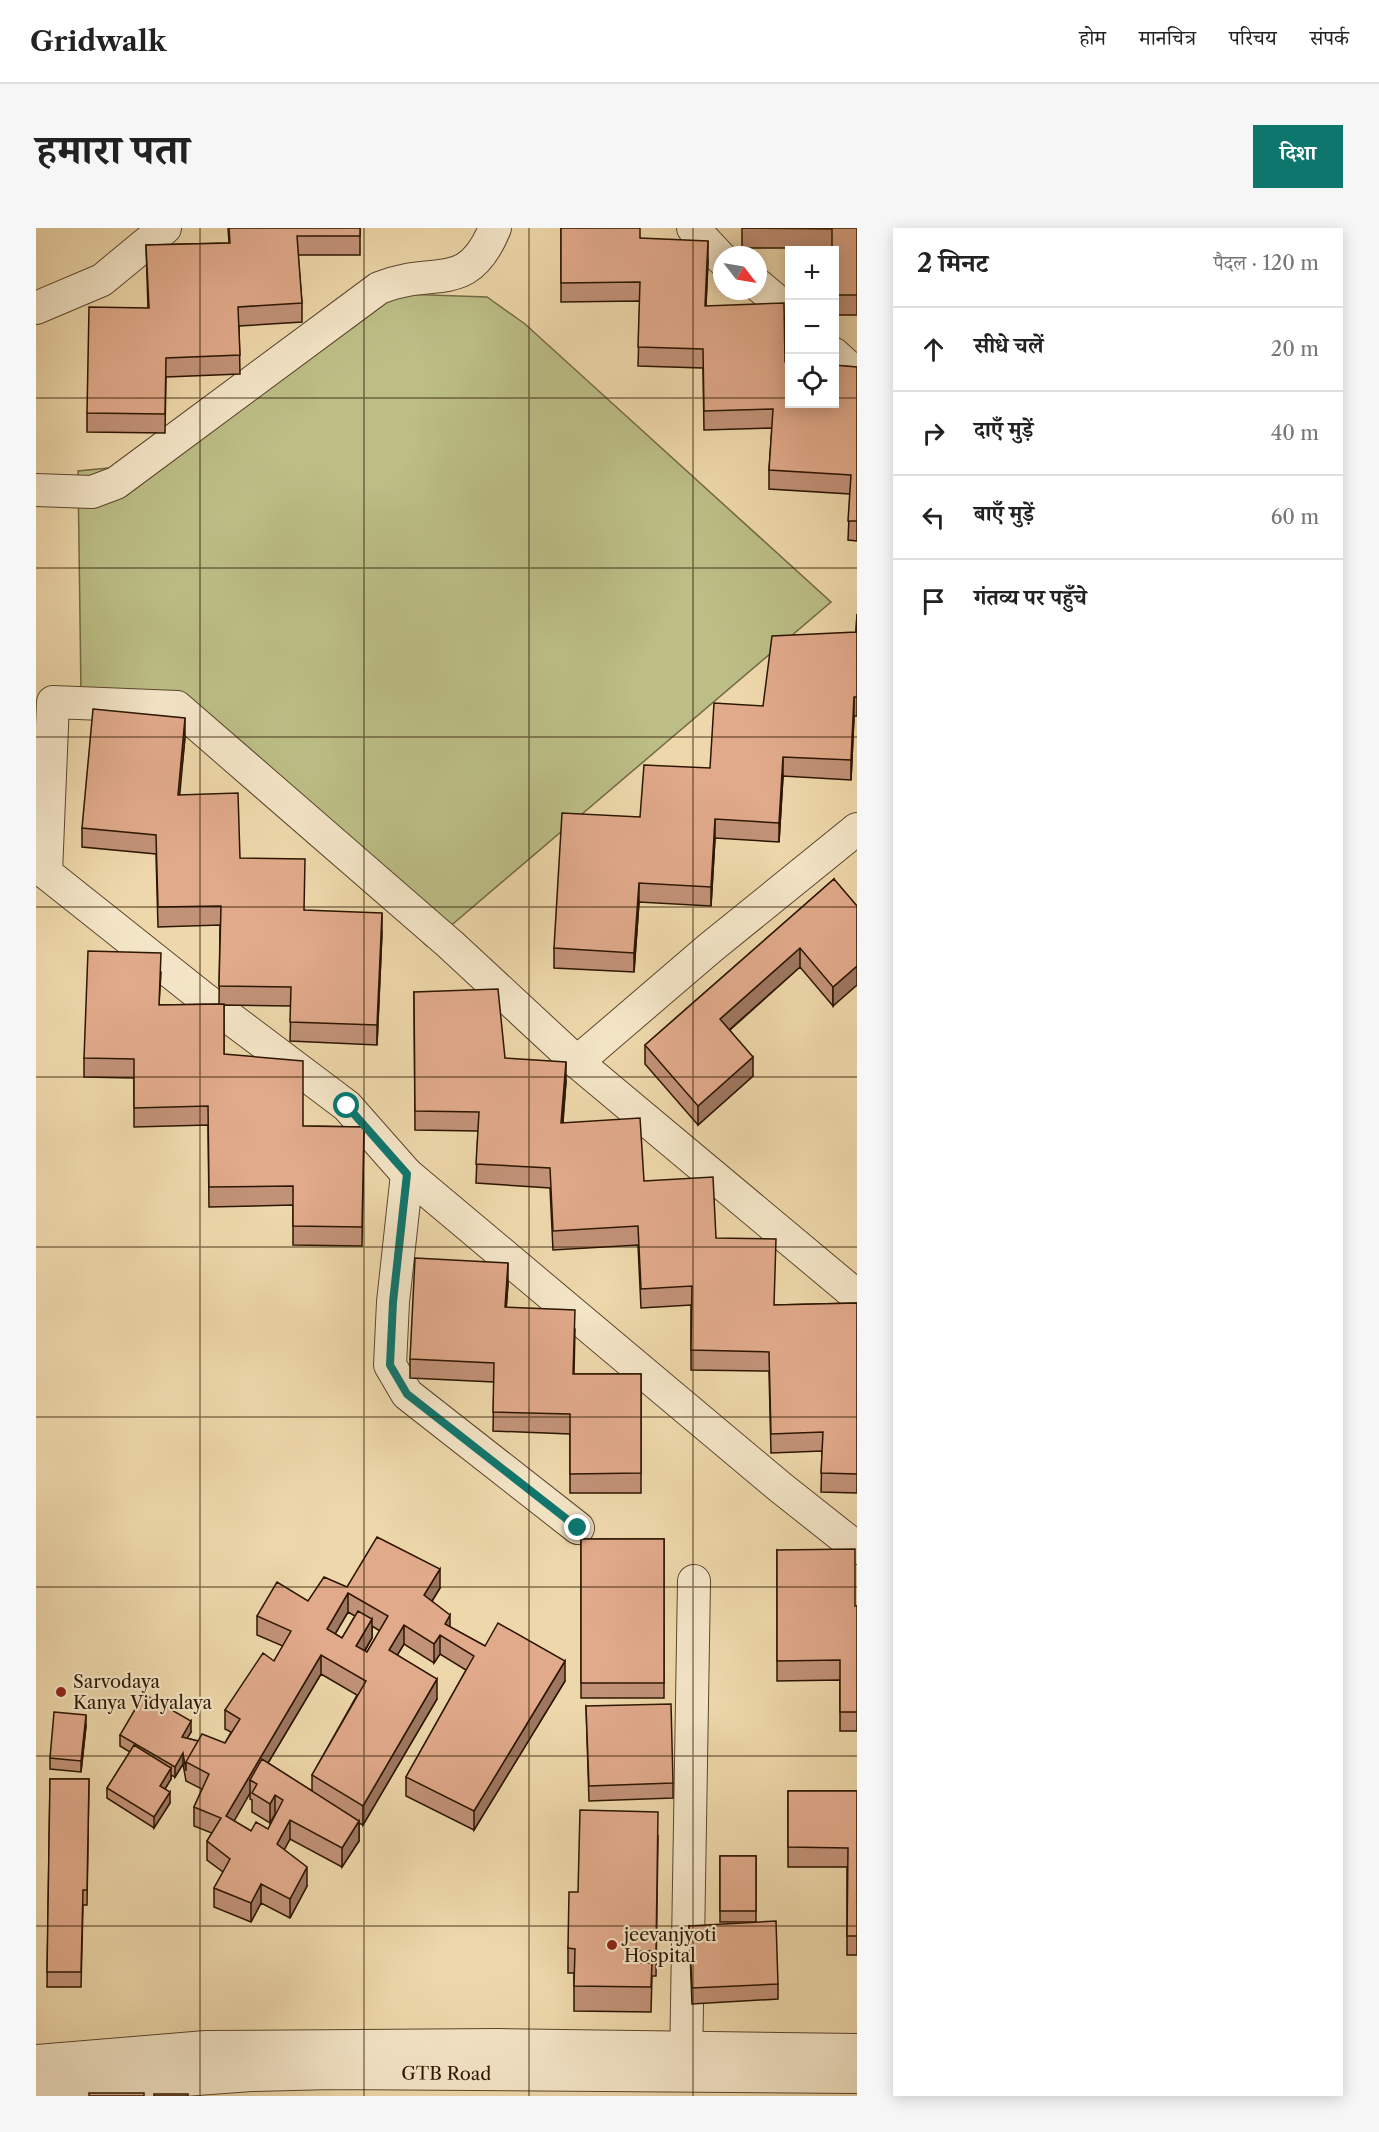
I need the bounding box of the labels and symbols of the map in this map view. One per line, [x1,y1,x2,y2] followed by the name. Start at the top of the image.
[713,246,767,300] north arrow
[333,1092,359,1118] route start
[564,1514,590,1540] route end
[73,1671,212,1714] place label: Sarvodaya Kanya Vidyalaya
[54,1685,68,1699] marker: Sarvodaya Kanya Vidyalaya
[621,1924,717,1967] place label: jeevanjyoti Hospital
[605,1938,619,1952] marker: jeevanjyoti Hospital
[401,2063,491,2085] street label: GTB Road

